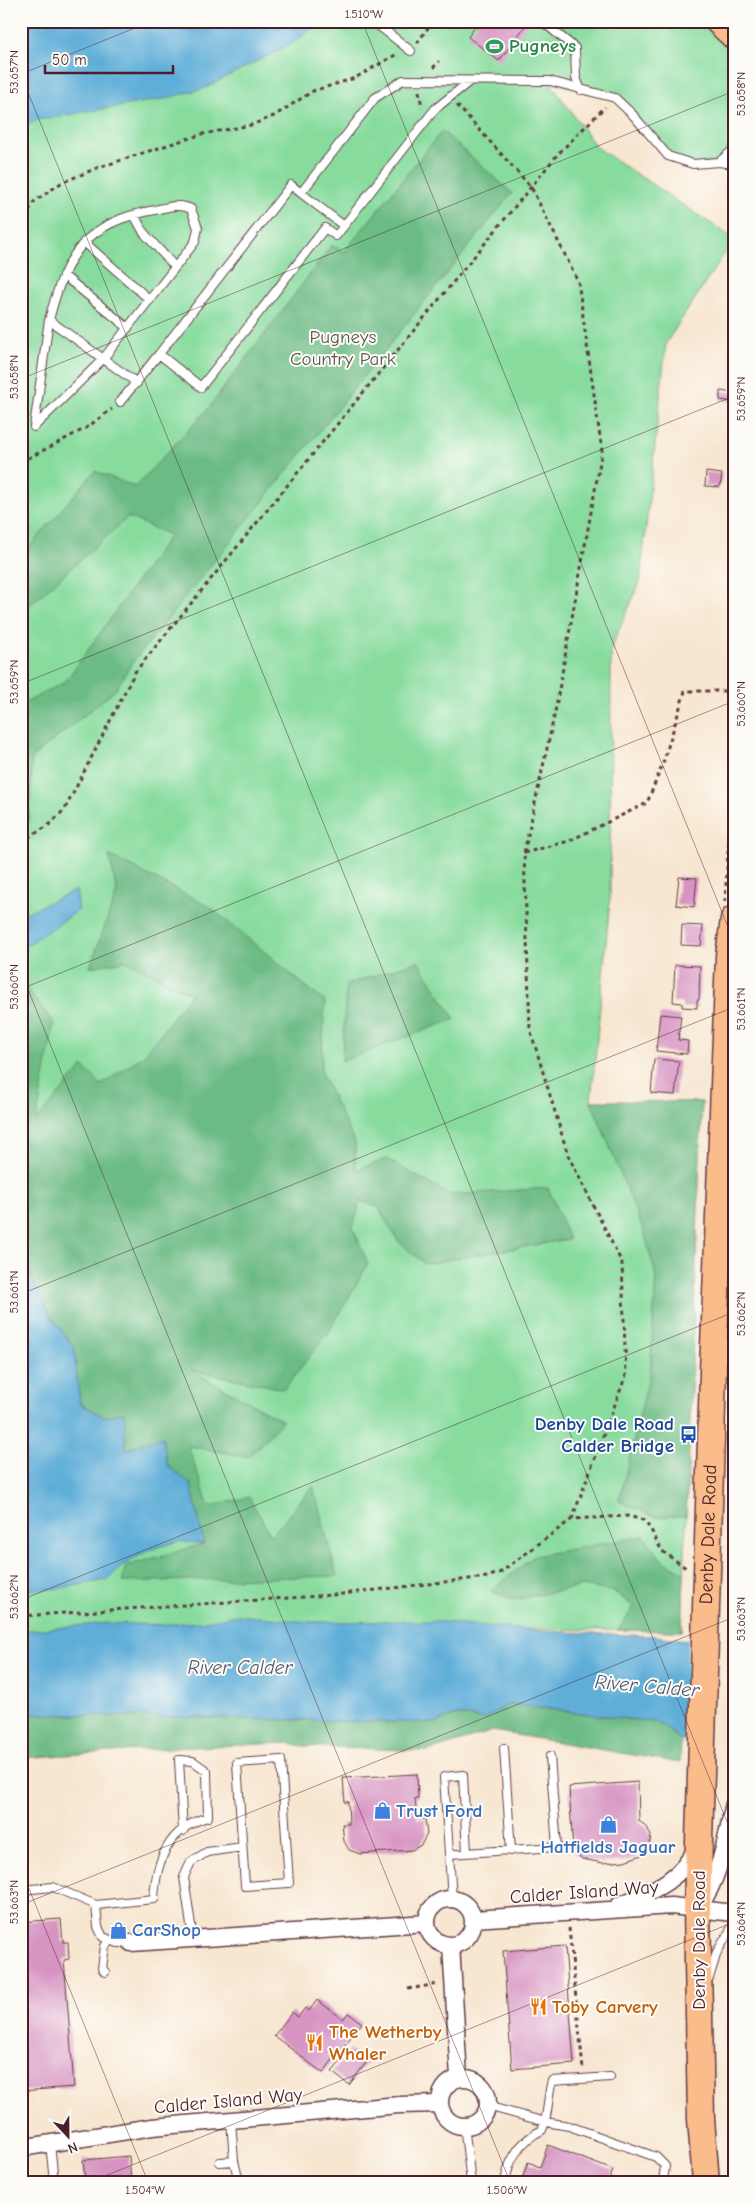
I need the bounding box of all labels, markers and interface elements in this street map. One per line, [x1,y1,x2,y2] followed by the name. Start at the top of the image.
[345,7,384,21] text: 1.510°W
[509,35,576,57] place label: Pugneys
[485,36,505,56] sports icon: Pugneys
[45,42,172,74] scale bar
[7,50,21,94] text: 53.657°N
[52,51,87,69] text: 50 m
[734,72,748,116] text: 53.658°N
[290,326,397,370] park label: Pugneys Country Park
[7,355,21,399] text: 53.658°N
[734,377,748,421] text: 53.659°N
[7,660,21,704] text: 53.659°N
[734,681,748,727] text: 53.660°N
[7,964,21,1010] text: 53.660°N
[734,987,748,1031] text: 53.661°N
[7,1270,21,1314] text: 53.661°N
[734,1292,748,1336] text: 53.662°N
[535,1413,674,1457] place label: Denby Dale Road Calder Bridge
[678,1425,698,1445] bus stop icon: Denby Dale Road Calder Bridge
[695,1464,721,1605] street label: Denby Dale Road
[7,1575,21,1619] text: 53.662°N
[734,1597,748,1641] text: 53.663°N
[188,1656,294,1679] water label: River Calder
[594,1670,701,1702] water label: River Calder
[396,1800,482,1822] place label: Trust Ford
[372,1801,392,1821] shop icon: Trust Ford
[598,1814,618,1834] shop icon: Hatfields Jaguar
[541,1836,676,1858] place label: Hatfields Jaguar
[688,1870,710,2010] street label: Denby Dale Road
[509,1876,660,1908] street label: Calder Island Way
[7,1880,21,1924] text: 53.663°N
[734,1902,748,1946] text: 53.664°N
[132,1919,201,1941] place label: CarShop
[108,1920,128,1940] shop icon: CarShop
[552,1996,658,2018] place label: Toby Carvery
[528,1997,548,2017] restaurant icon: Toby Carvery
[329,2021,442,2065] place label: The Wetherby Whaler
[305,2033,325,2053] restaurant icon: The Wetherby Whaler
[153,2084,304,2118] street label: Calder Island Way
[42,2110,92,2160] north arrow
[65,2138,80,2157] text: N
[125,2183,165,2197] text: 1.504°W
[487,2183,528,2197] text: 1.506°W

